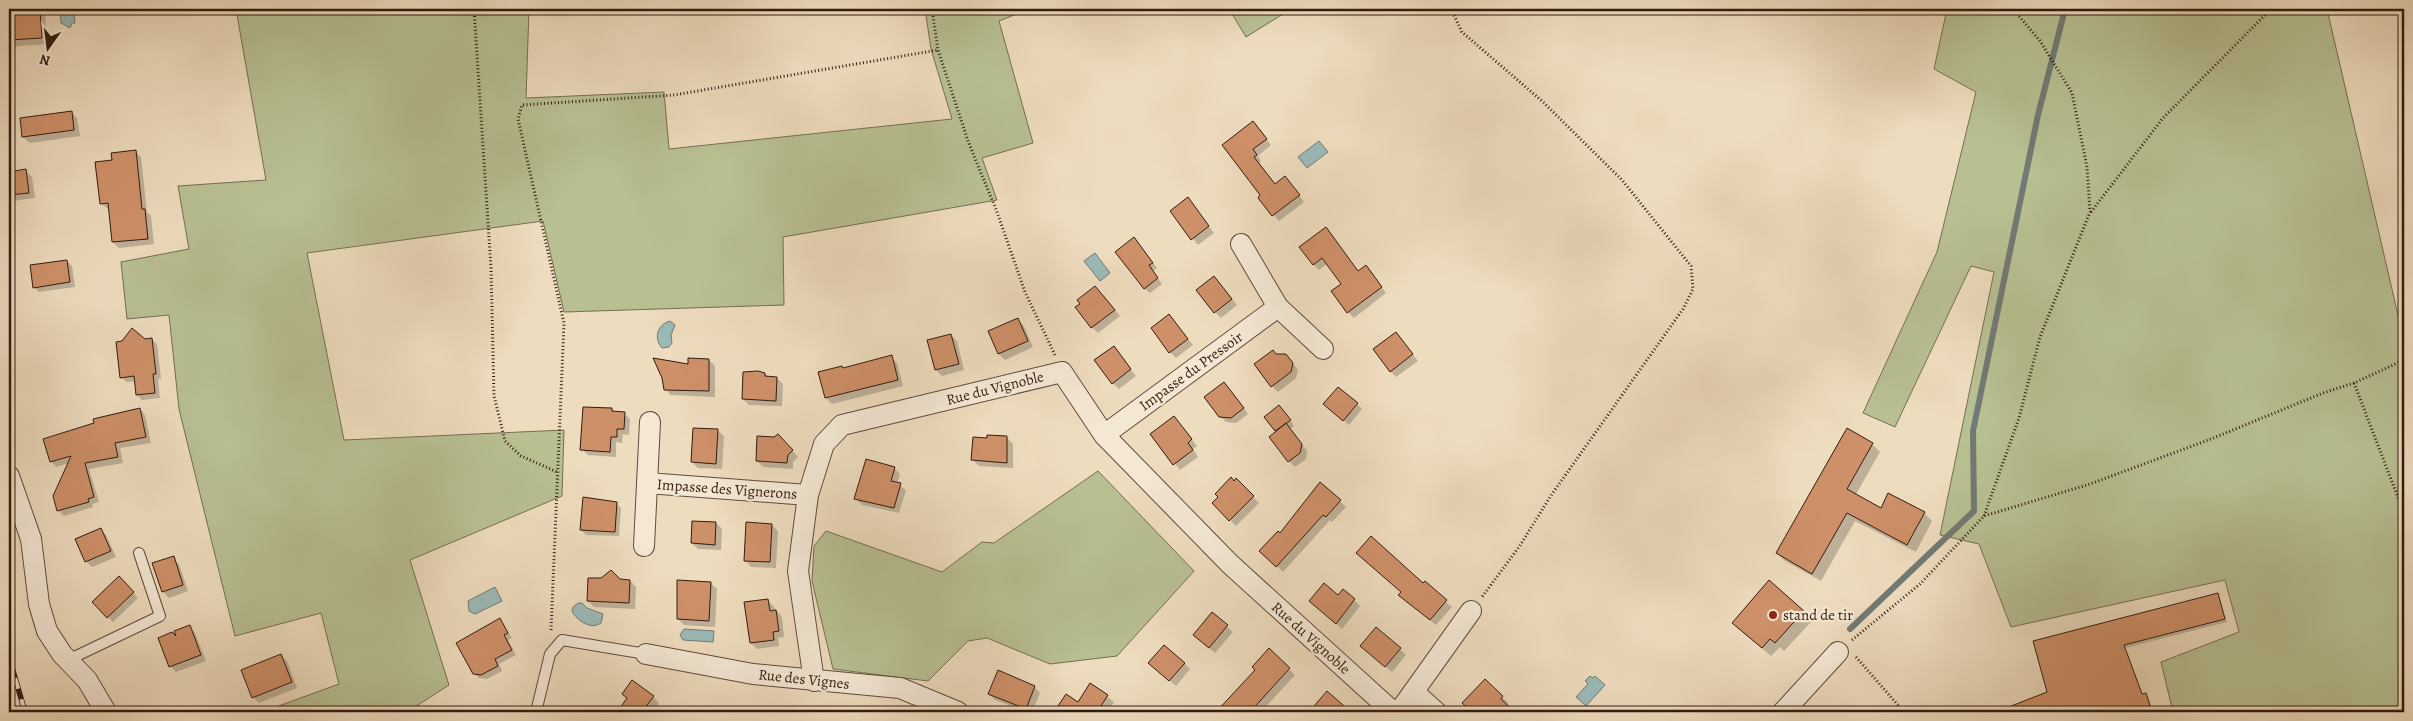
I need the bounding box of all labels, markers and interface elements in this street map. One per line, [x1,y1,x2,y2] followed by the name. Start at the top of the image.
[22,22,72,72] north arrow
[38,50,52,71] text: N
[1135,326,1247,415] street label: Impasse du Pressoir
[944,366,1046,410] street label: Rue du Vignoble
[656,474,798,504] street label: Impasse des Vignerons
[1267,597,1355,679] street label: Rue du Vignoble
[1783,605,1853,625] place label: stand de tir
[1767,609,1779,621] marker: stand de tir
[757,664,851,694] street label: Rue des Vignes

